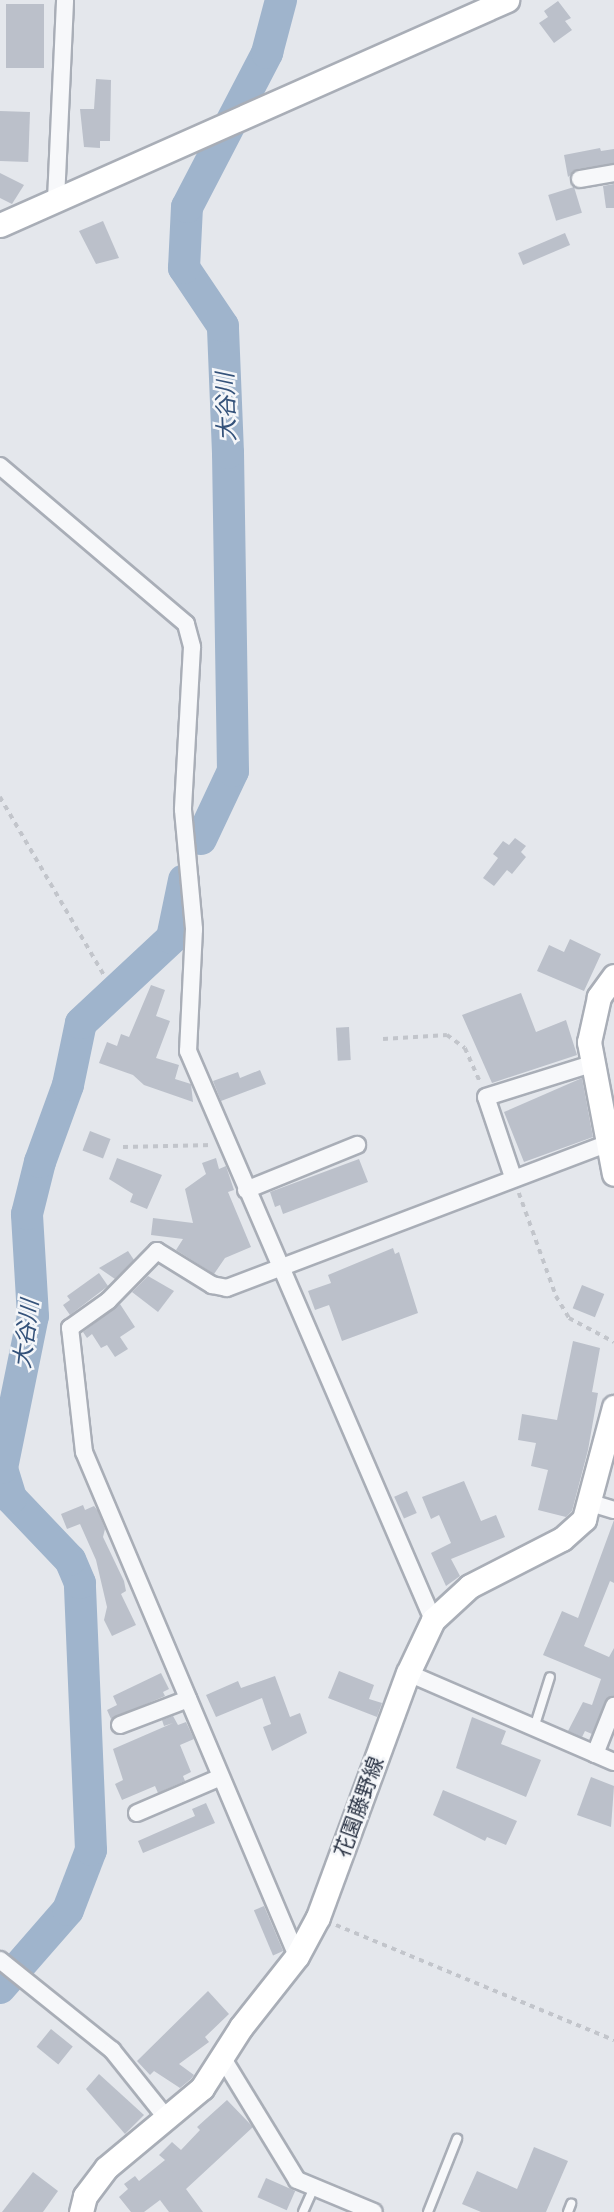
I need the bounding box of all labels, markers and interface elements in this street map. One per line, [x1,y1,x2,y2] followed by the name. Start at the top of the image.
[211,372,241,442] water label: 大谷川
[8,1298,44,1370] water label: 大谷川
[329,1753,389,1861] street label: 花園藤野線

